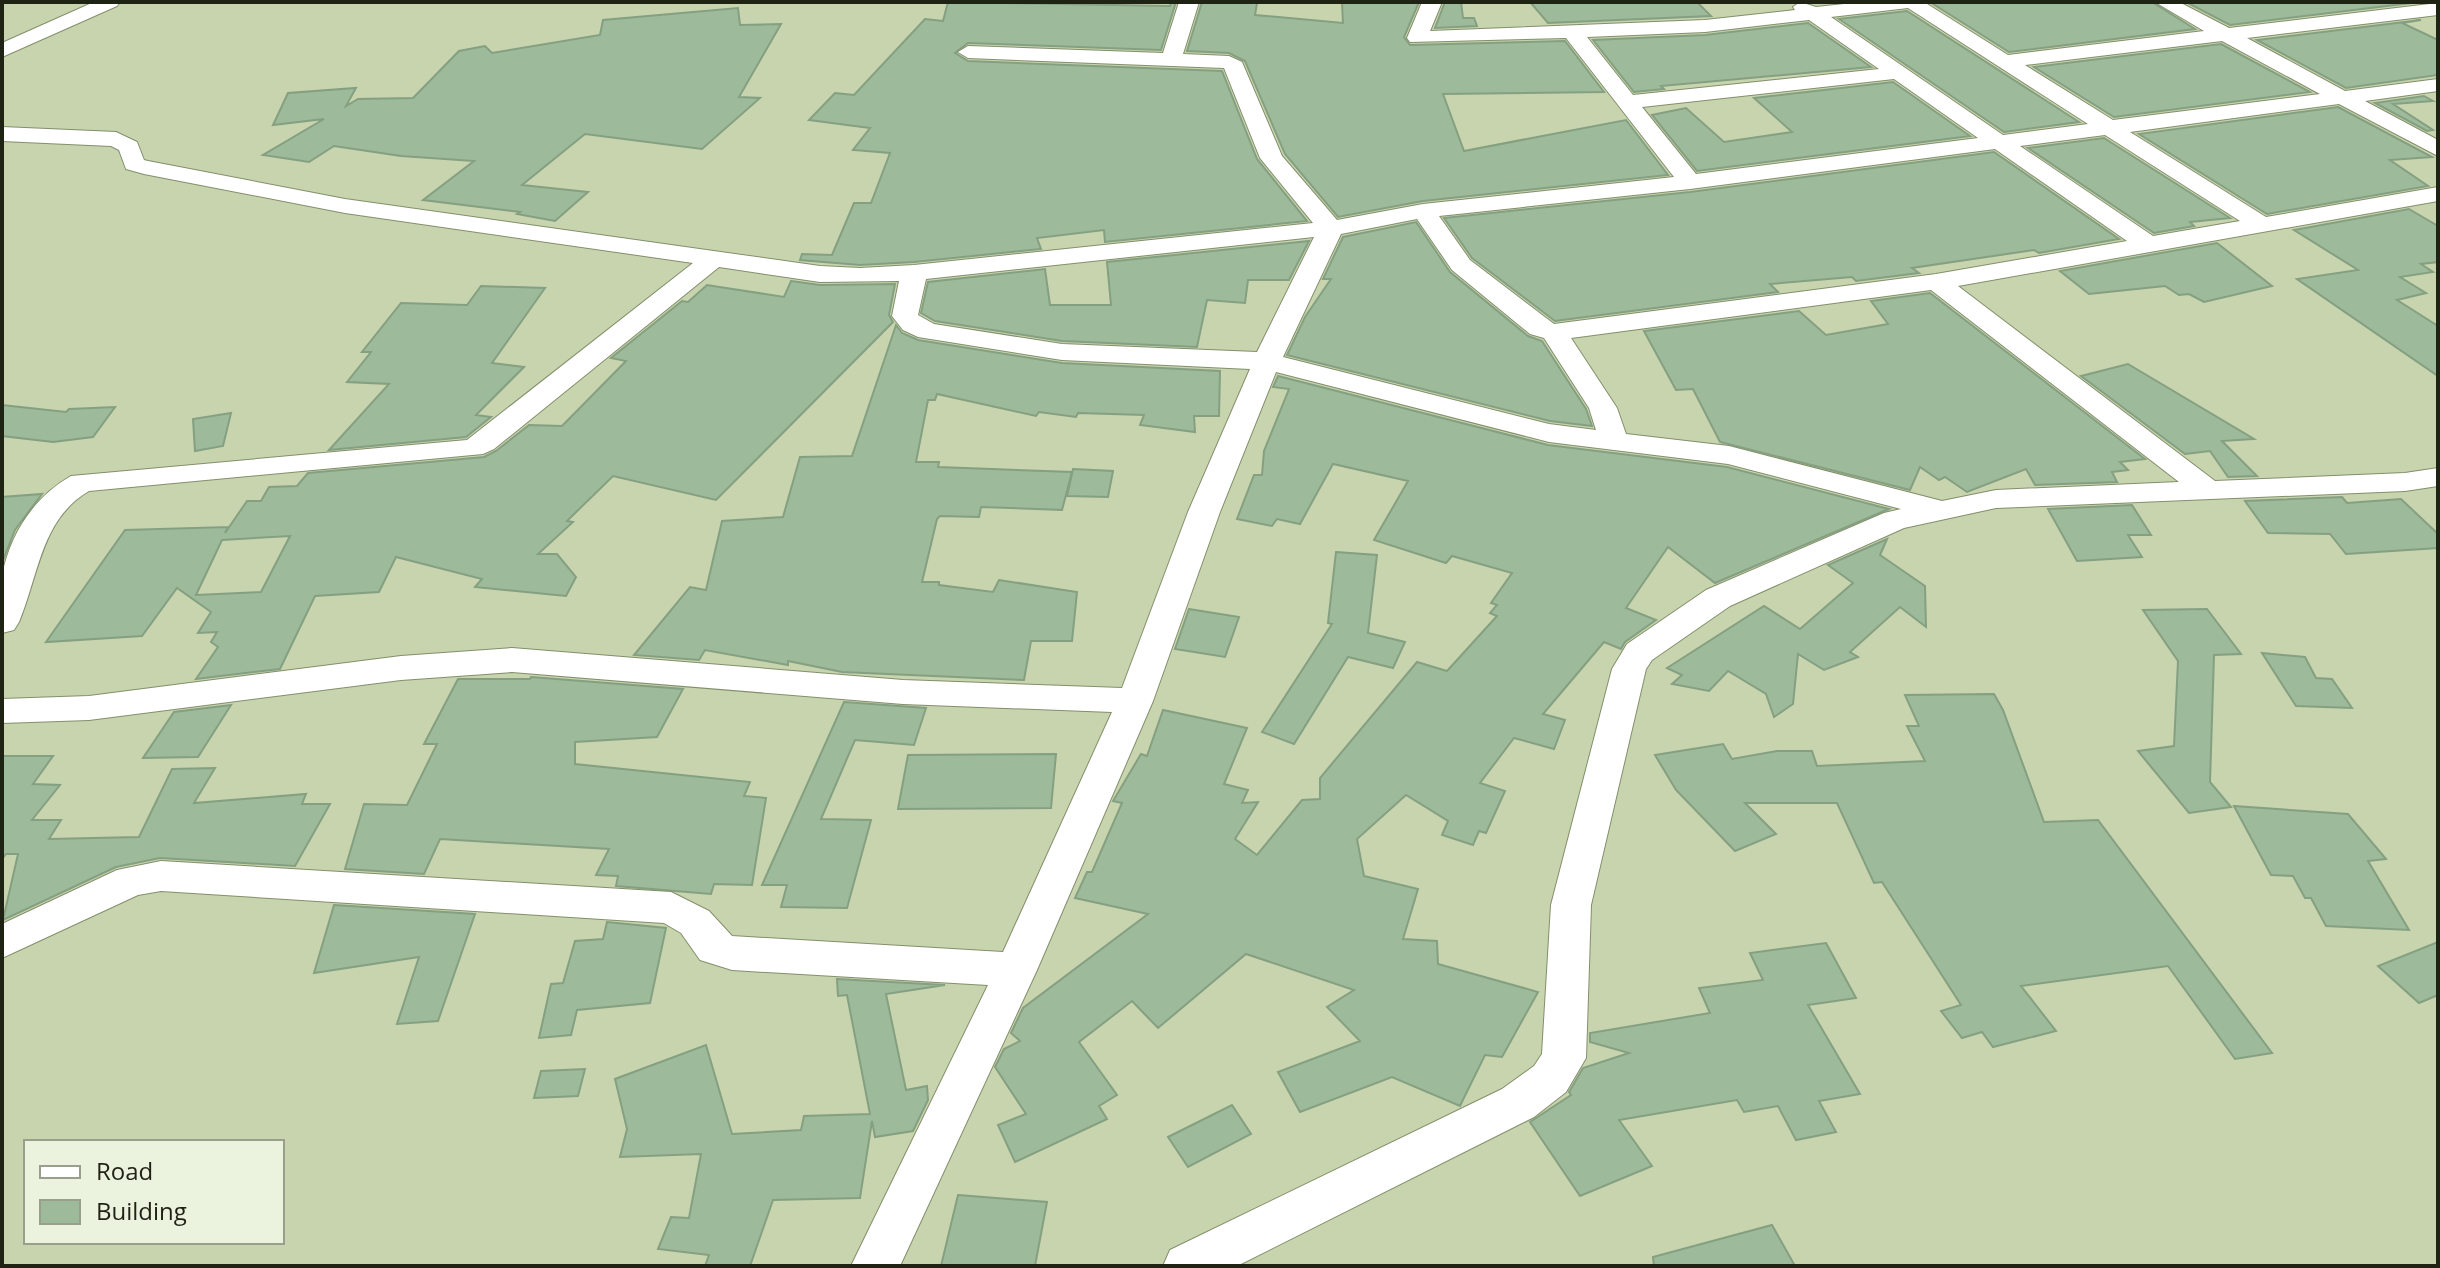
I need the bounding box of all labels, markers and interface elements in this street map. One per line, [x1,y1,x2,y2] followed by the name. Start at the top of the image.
[24,1140,284,1244] legend
[96,1154,153,1187] text: Road
[96,1194,187,1227] text: Building

